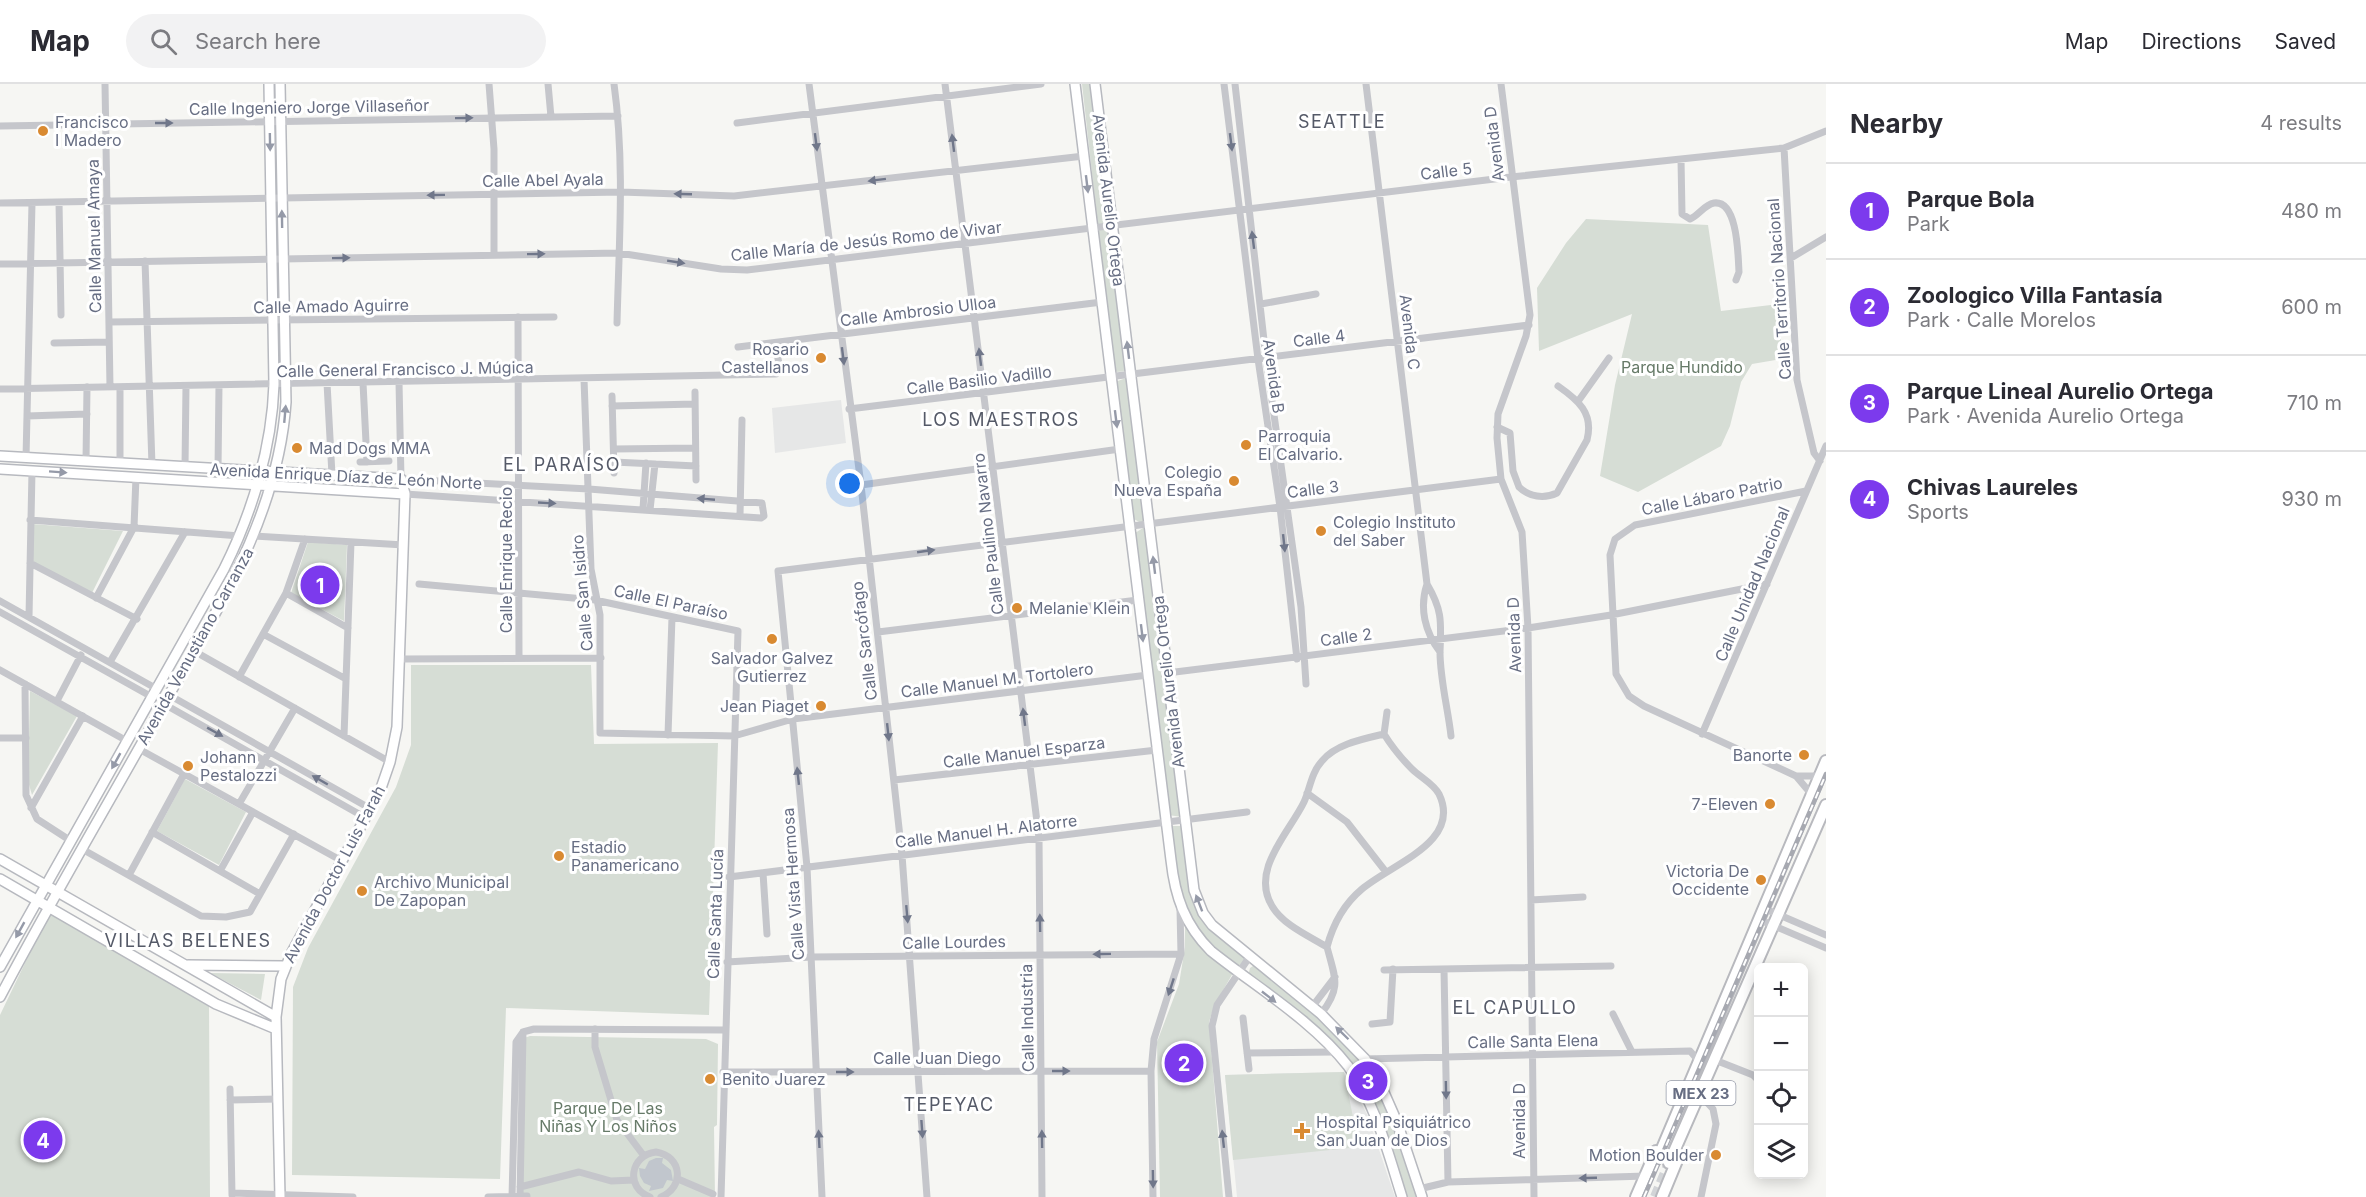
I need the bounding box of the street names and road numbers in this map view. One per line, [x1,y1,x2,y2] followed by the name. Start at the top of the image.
[189,95,429,119] street label: Calle Ingeniero Jorge Villaseñor
[1479,105,1509,183] street label: Avenida D
[1088,113,1130,287] street label: Avenida Aurelio Ortega
[1419,158,1473,184] street label: Calle 5
[83,159,105,313] street label: Calle Manuel Amaya
[482,169,604,191] street label: Calle Abel Ayala
[1763,198,1795,380] street label: Calle Territorio Nacional
[729,217,1003,265] street label: Calle María de Jesús Romo de Vivar
[839,291,997,331] street label: Calle Ambrosio Ulloa
[1395,293,1425,371] street label: Avenida C
[253,295,409,317] street label: Calle Amado Aguirre
[1292,325,1346,351] street label: Calle 4
[1259,337,1289,415] street label: Avenida B
[276,357,534,381] street label: Calle General Francisco J. Múgica
[905,361,1053,399] street label: Calle Basilio Vadillo
[968,452,1008,616] street label: Calle Paulino Navarro
[209,459,483,493] street label: Avenida Enrique Díaz de León Norte
[1640,473,1784,519] street label: Calle Lábaro Patrio
[1286,476,1340,502] street label: Calle 3
[496,487,516,633] street label: Calle Enrique Recio
[1710,503,1794,665] street label: Calle Unidad Nacional
[567,534,597,652] street label: Calle San Isidro
[132,544,258,748] street label: Avenida Venustiano Carranza
[612,580,730,624] street label: Calle El Paraíso
[847,580,881,702] street label: Calle Sarcófago
[1147,595,1189,769] street label: Avenida Aurelio Ortega
[1503,597,1525,673] street label: Avenida D
[1319,623,1373,651] street label: Calle 2
[899,658,1095,702] street label: Calle Manuel M. Tortolero
[942,732,1106,772] street label: Calle Manuel Esparza
[279,782,389,966] street label: Avenida Doctor Luis Farah
[778,807,808,961] street label: Calle Vista Hermosa
[894,810,1078,852] street label: Calle Manuel H. Alatorre
[703,849,727,979] street label: Calle Santa Lucía
[902,931,1006,953] street label: Calle Lourdes
[1016,964,1038,1072] street label: Calle Industria
[1467,1030,1599,1052] street label: Calle Santa Elena
[873,1048,1001,1068] street label: Calle Juan Diego
[1666,1081,1736,1105] road number: MEX 23
[1509,1083,1529,1159] street label: Avenida D

